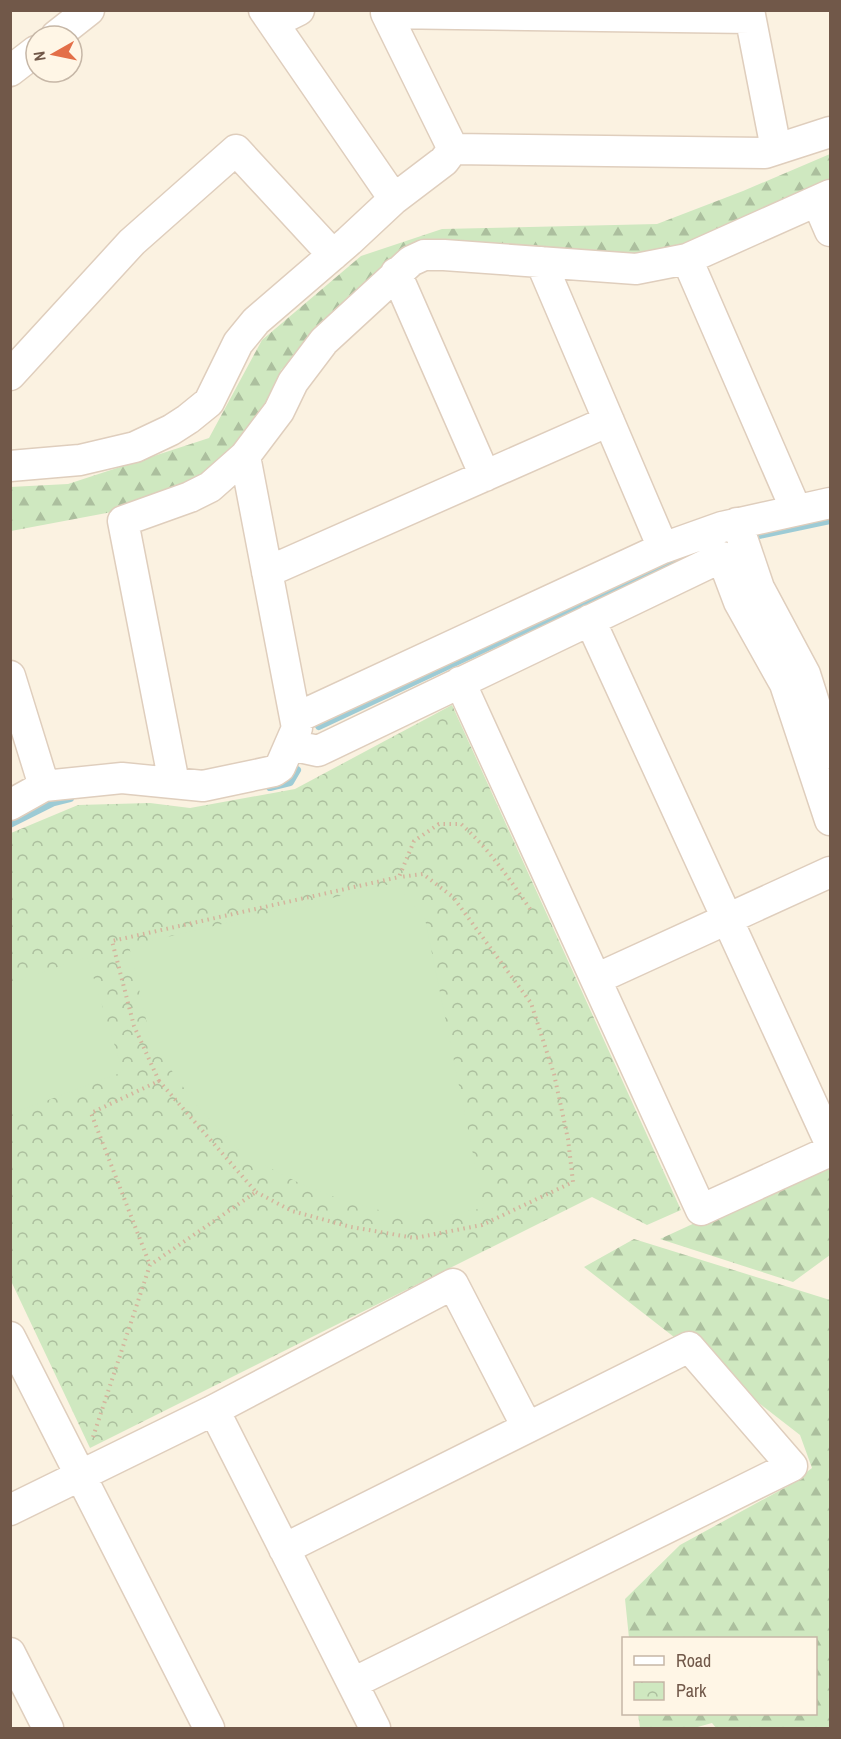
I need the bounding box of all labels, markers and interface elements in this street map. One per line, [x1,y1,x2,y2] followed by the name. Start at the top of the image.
[24,24,84,84] north arrow
[28,50,51,63] text: N
[622,1637,817,1715] legend
[676,1648,711,1673] text: Road
[676,1678,707,1703] text: Park

